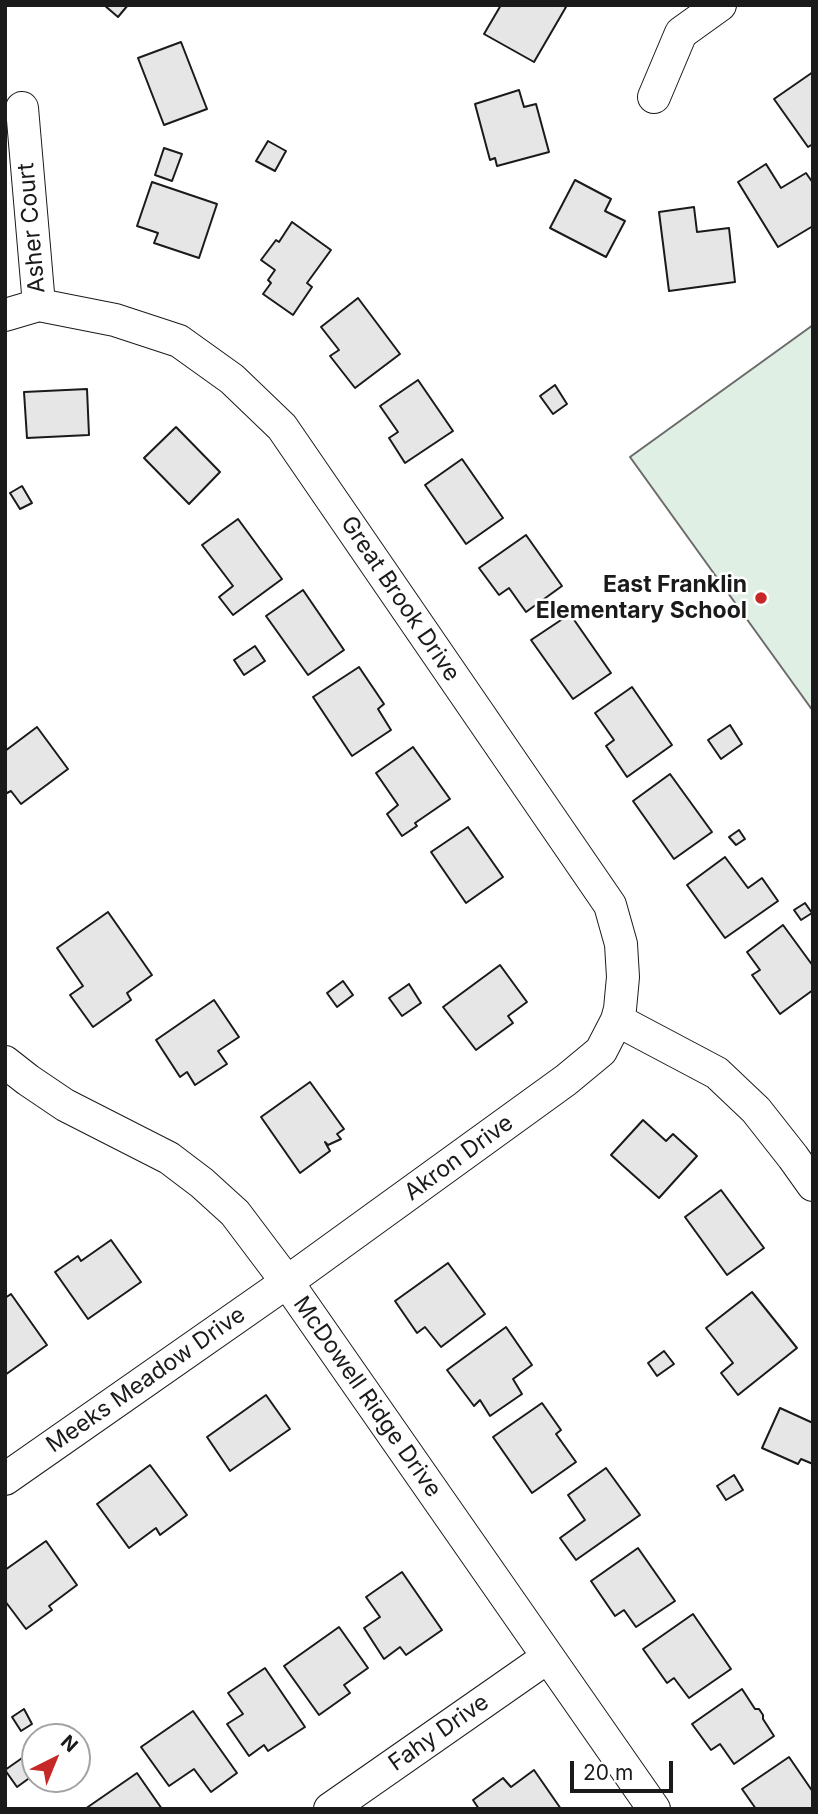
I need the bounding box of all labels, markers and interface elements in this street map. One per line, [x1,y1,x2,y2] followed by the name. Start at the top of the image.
[13,162,51,294] street label: Asher Court
[335,511,465,687] street label: Great Brook Drive
[536,571,747,625] place label: East Franklin Elementary School
[753,590,769,606] marker: East Franklin Elementary School
[399,1109,519,1207] street label: Akron Drive
[287,1291,447,1503] street label: McDowell Ridge Drive
[41,1301,251,1459] street label: Meeks Meadow Drive
[384,1689,494,1777] street label: Fahy Drive
[21,1723,91,1793] north arrow
[56,1730,82,1757] text: N
[573,1748,676,1792] scale bar
[583,1760,633,1785] text: 20 m

